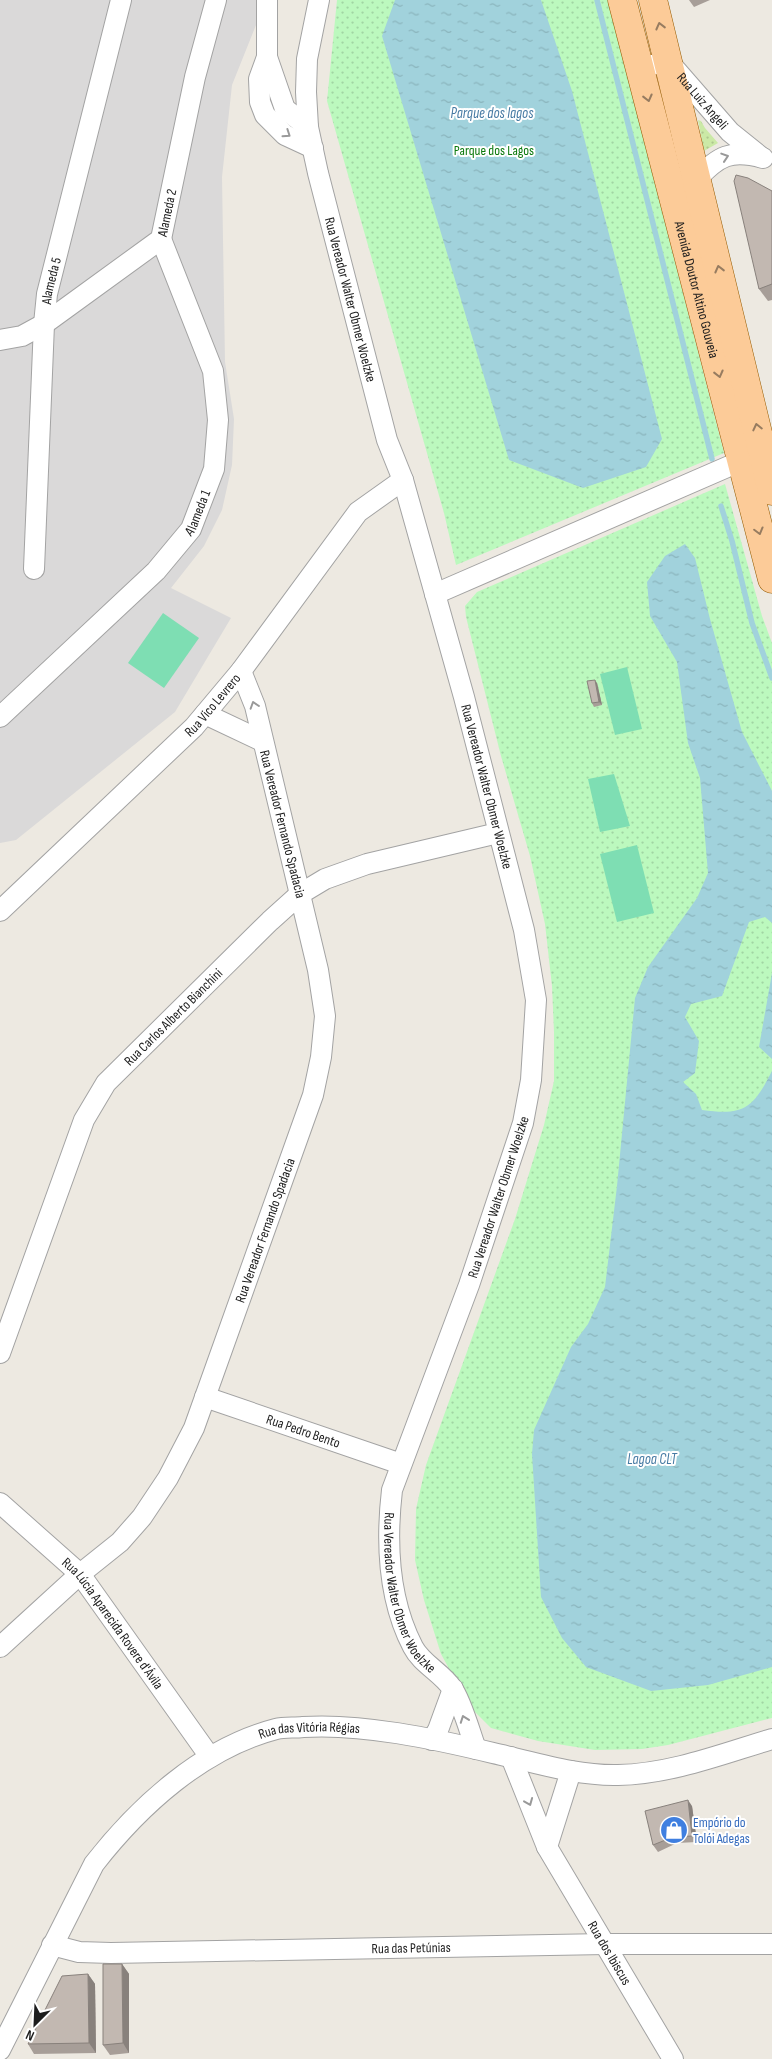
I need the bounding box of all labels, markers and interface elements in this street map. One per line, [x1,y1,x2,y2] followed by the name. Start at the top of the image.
[655,21,666,30] one-way arrow
[673,69,732,133] street label: Rua Luiz Angeli
[642,94,652,102] one-way arrow
[451,104,534,123] water label: Parque dos lagos
[281,128,291,137] one-way arrow
[454,142,534,159] park label: Parque dos Lagos
[720,153,729,163] one-way arrow
[154,187,180,239] street label: Alameda 2
[321,215,380,384] street label: Rua Vereador Walter Obmer Woelzke
[670,218,722,360] street label: Avenida Doutor Altino Gouveia
[38,255,65,306] street label: Alameda 5
[714,264,725,273] one-way arrow
[713,370,723,378] one-way arrow
[752,422,763,431] one-way arrow
[180,488,214,540] street label: Alameda 1
[754,527,764,535] one-way arrow
[181,670,244,741] street label: Rua Vico Levrero
[250,701,260,710] one-way arrow
[457,702,516,871] street label: Rua Vereador Walter Obmer Woelzke
[256,748,309,900] street label: Rua Vereador Fernando Spadacia
[121,965,226,1069] street label: Rua Carlos Alberto Bianchini
[464,1114,533,1280] street label: Rua Vereador Walter Obmer Woelzke
[231,1156,299,1305] street label: Rua Vereador Fernando Spadacia
[264,1411,343,1452] street label: Rua Pedro Bento
[627,1450,678,1469] water label: Lagoa CLT
[380,1512,439,1677] street label: Rua Vereador Walter Obmer Woelzke
[58,1554,167,1693] street label: Rua Lúcia Aparecida Rovere d'Ávila
[460,1715,470,1724] one-way arrow
[256,1718,361,1743] street label: Rua das Vitória Régias
[523,1797,533,1806] one-way arrow
[693,1814,750,1847] place label: Empório do Tolói Adegas
[659,1815,689,1845] shop icon: Empório do Tolói Adegas
[584,1918,635,1988] street label: Rua dos Ibiscus
[371,1939,451,1957] street label: Rua das Petúnias
[10,1999,60,2049] north arrow
[23,2026,37,2045] text: N

